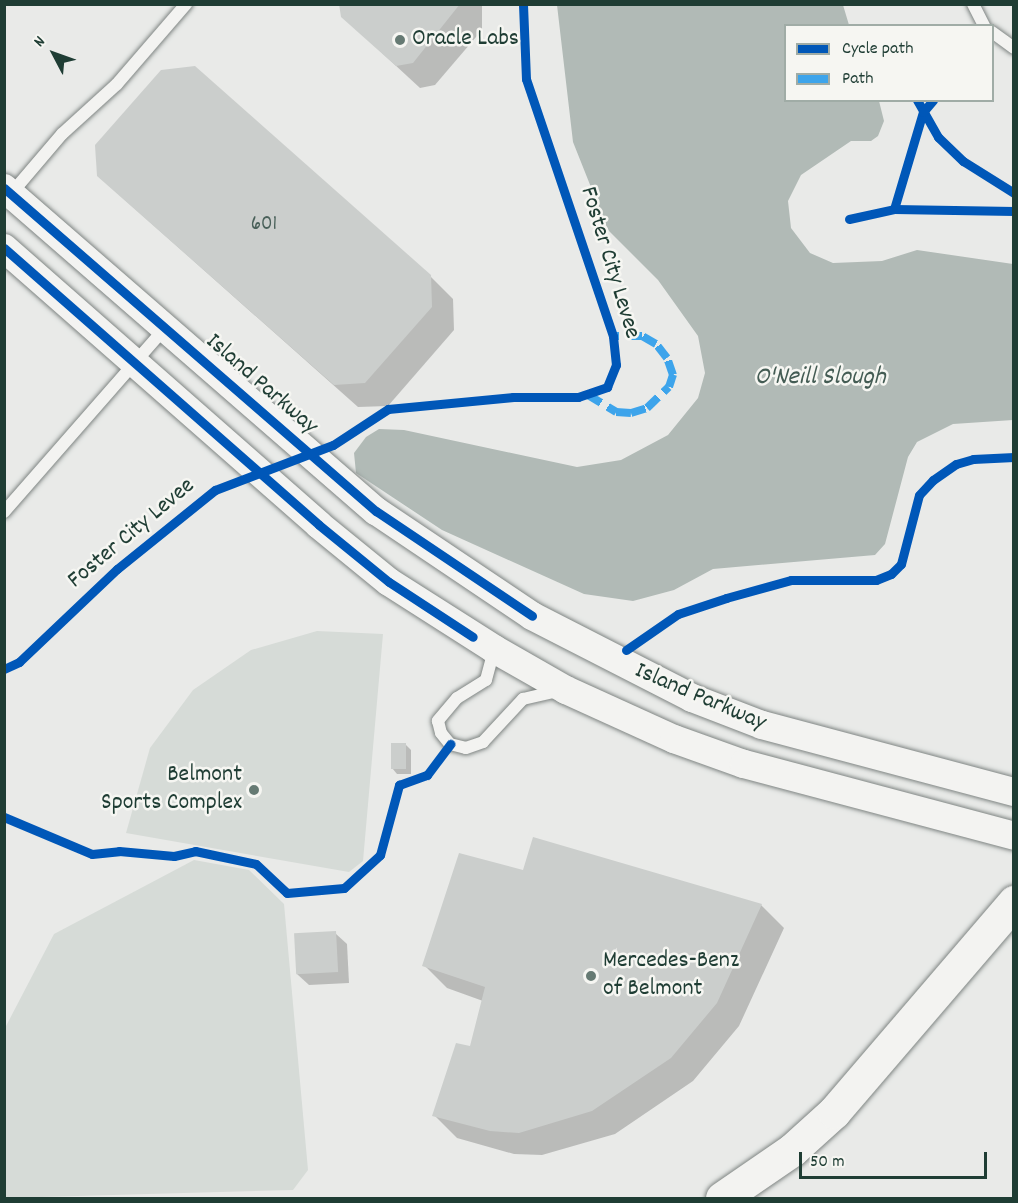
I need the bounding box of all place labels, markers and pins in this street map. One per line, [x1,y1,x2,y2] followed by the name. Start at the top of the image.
[412,26,519,54] place label: Oracle Labs
[393,33,407,47] marker: Oracle Labs
[101,762,242,818] place label: Belmont Sports Complex
[247,783,261,797] marker: Belmont Sports Complex
[603,948,739,1004] place label: Mercedes-Benz of Belmont
[584,969,598,983] marker: Mercedes-Benz of Belmont

